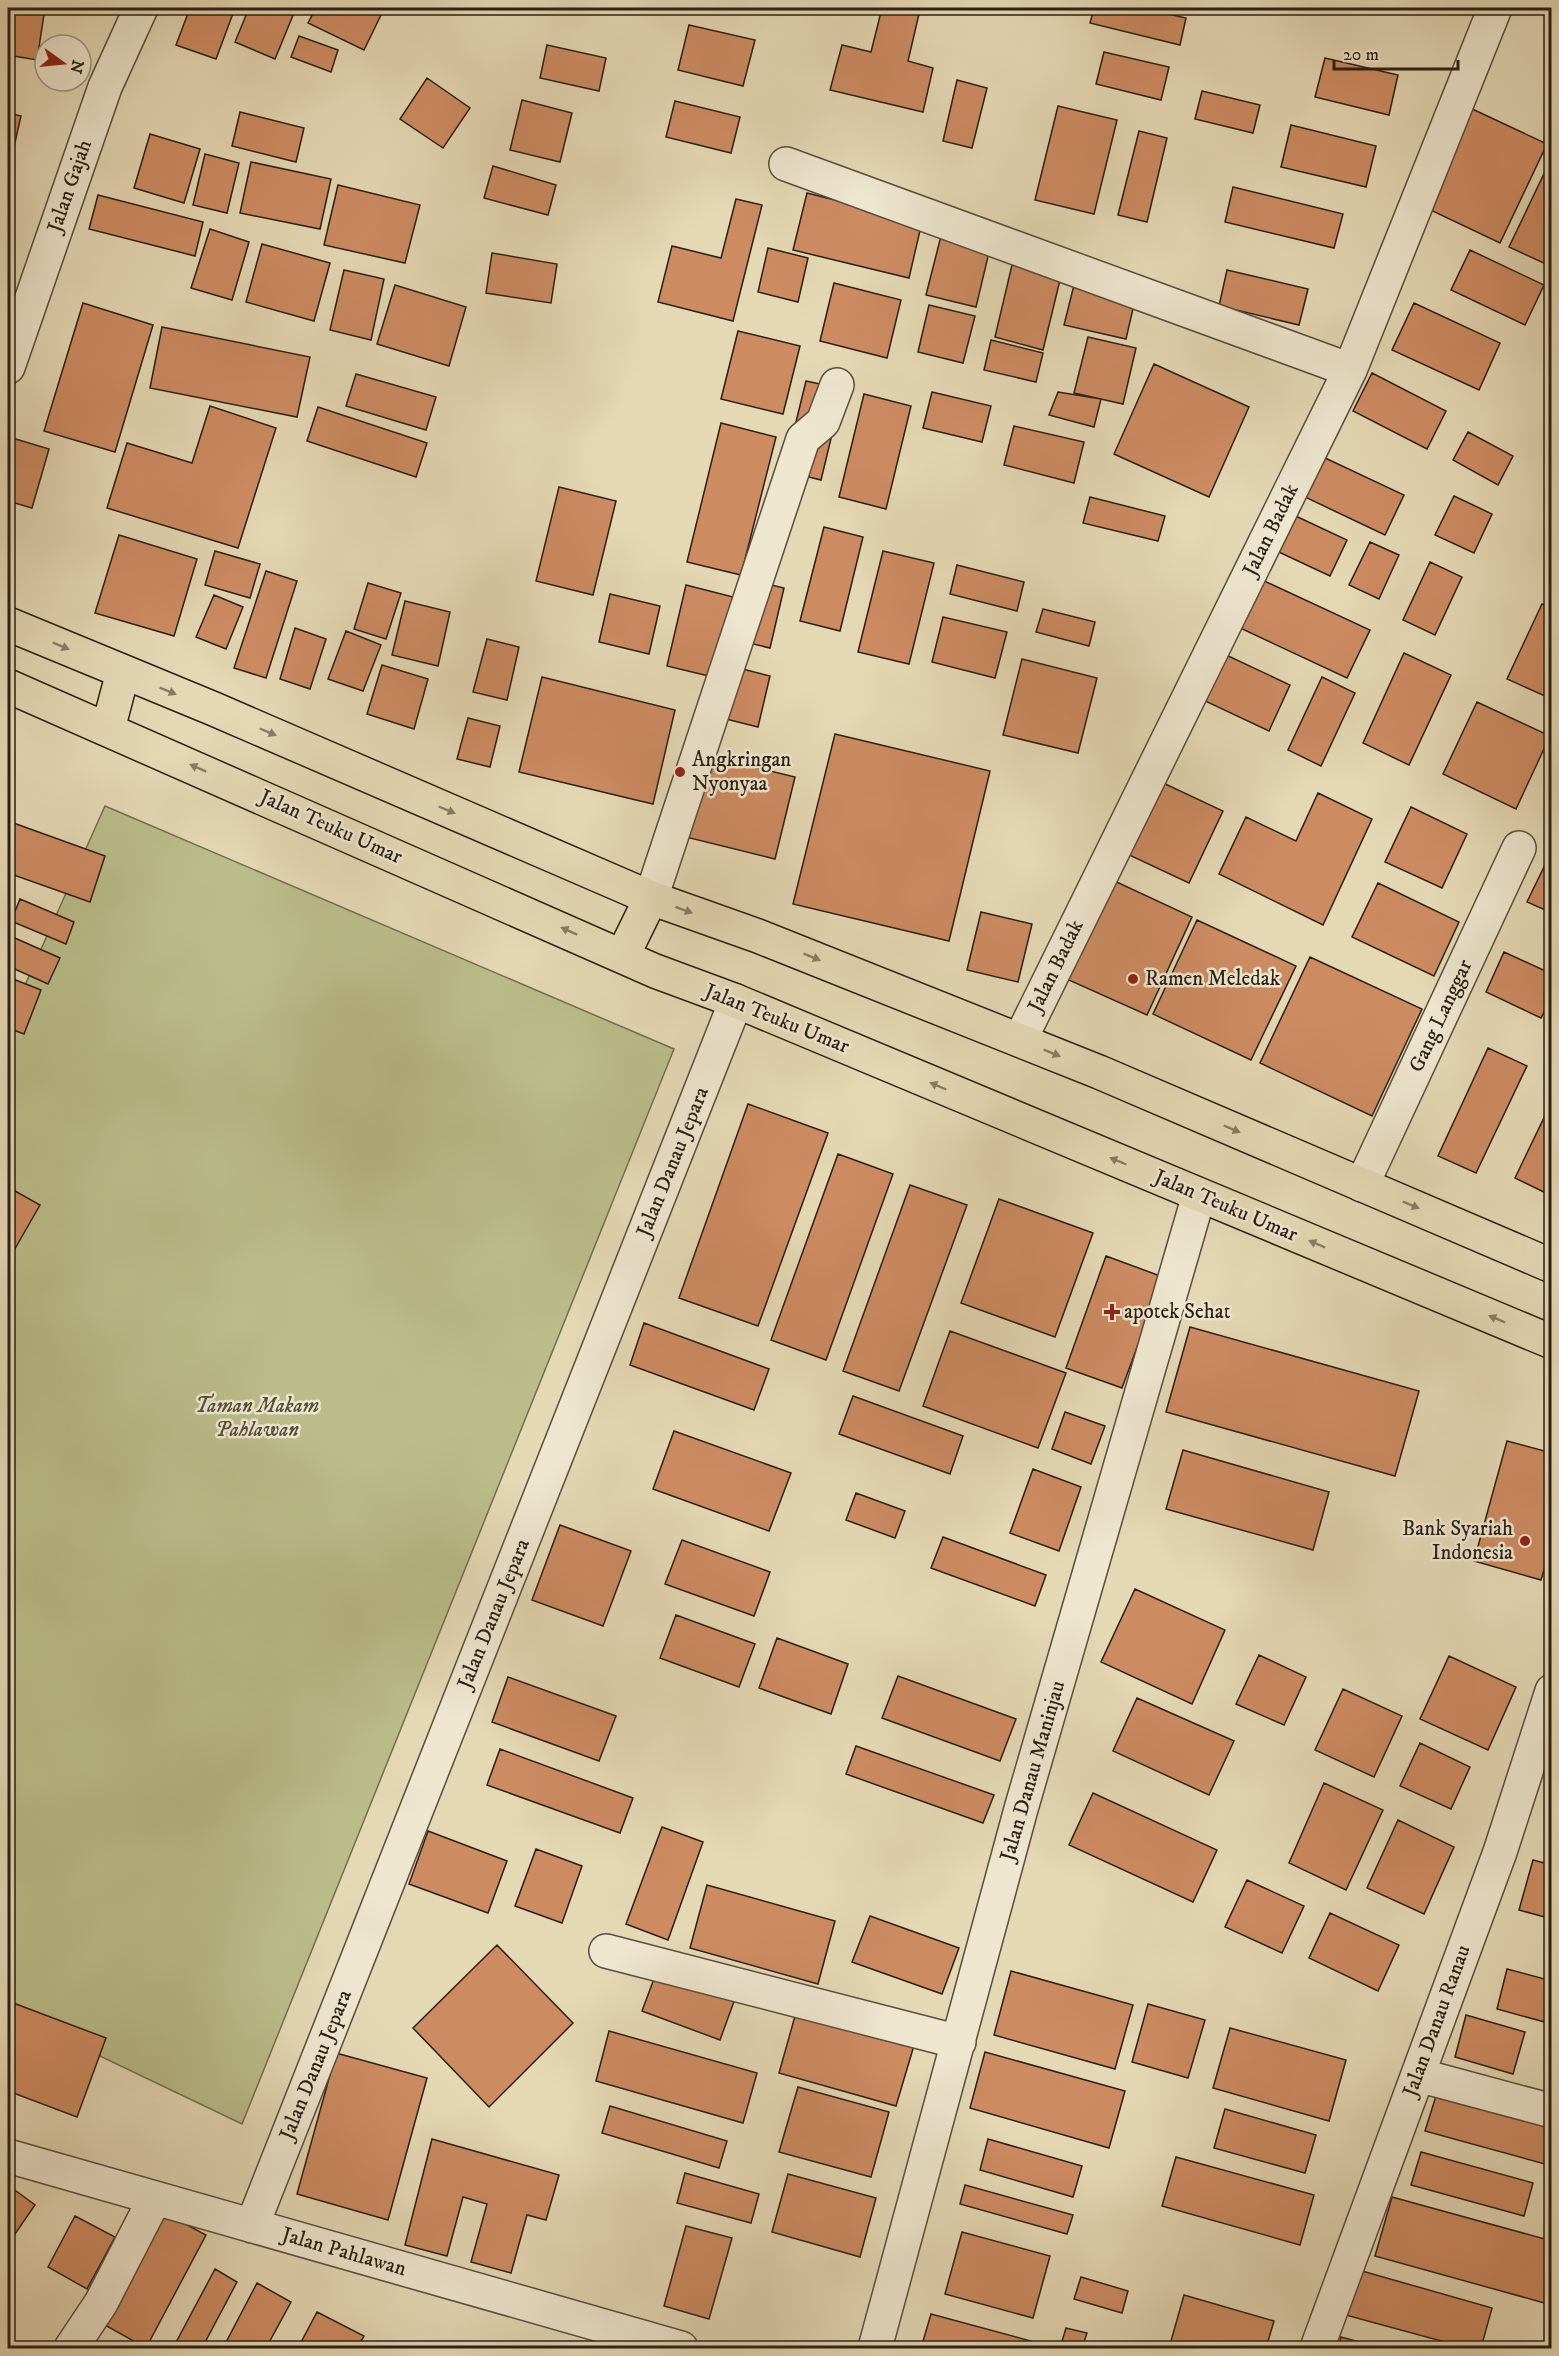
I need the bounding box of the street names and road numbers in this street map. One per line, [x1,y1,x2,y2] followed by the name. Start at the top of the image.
[41,136,98,238] street label: Jalan Gajah
[1237,479,1305,582] street label: Jalan Badak
[254,783,407,870] street label: Jalan Teuku Umar
[1022,915,1090,1018] street label: Jalan Badak
[1404,955,1479,1077] street label: Gang Langgar
[699,977,853,1060] street label: Jalan Teuku Umar
[630,1083,715,1243] street label: Jalan Danau Jepara
[1148,1163,1302,1248] street label: Jalan Teuku Umar
[451,1535,536,1695] street label: Jalan Danau Jepara
[994,1678,1071,1866] street label: Jalan Danau Maninjau
[1397,1942,1477,2102] street label: Jalan Danau Ranau
[273,1986,358,2146] street label: Jalan Danau Jepara
[277,2221,409,2282] street label: Jalan Pahlawan

